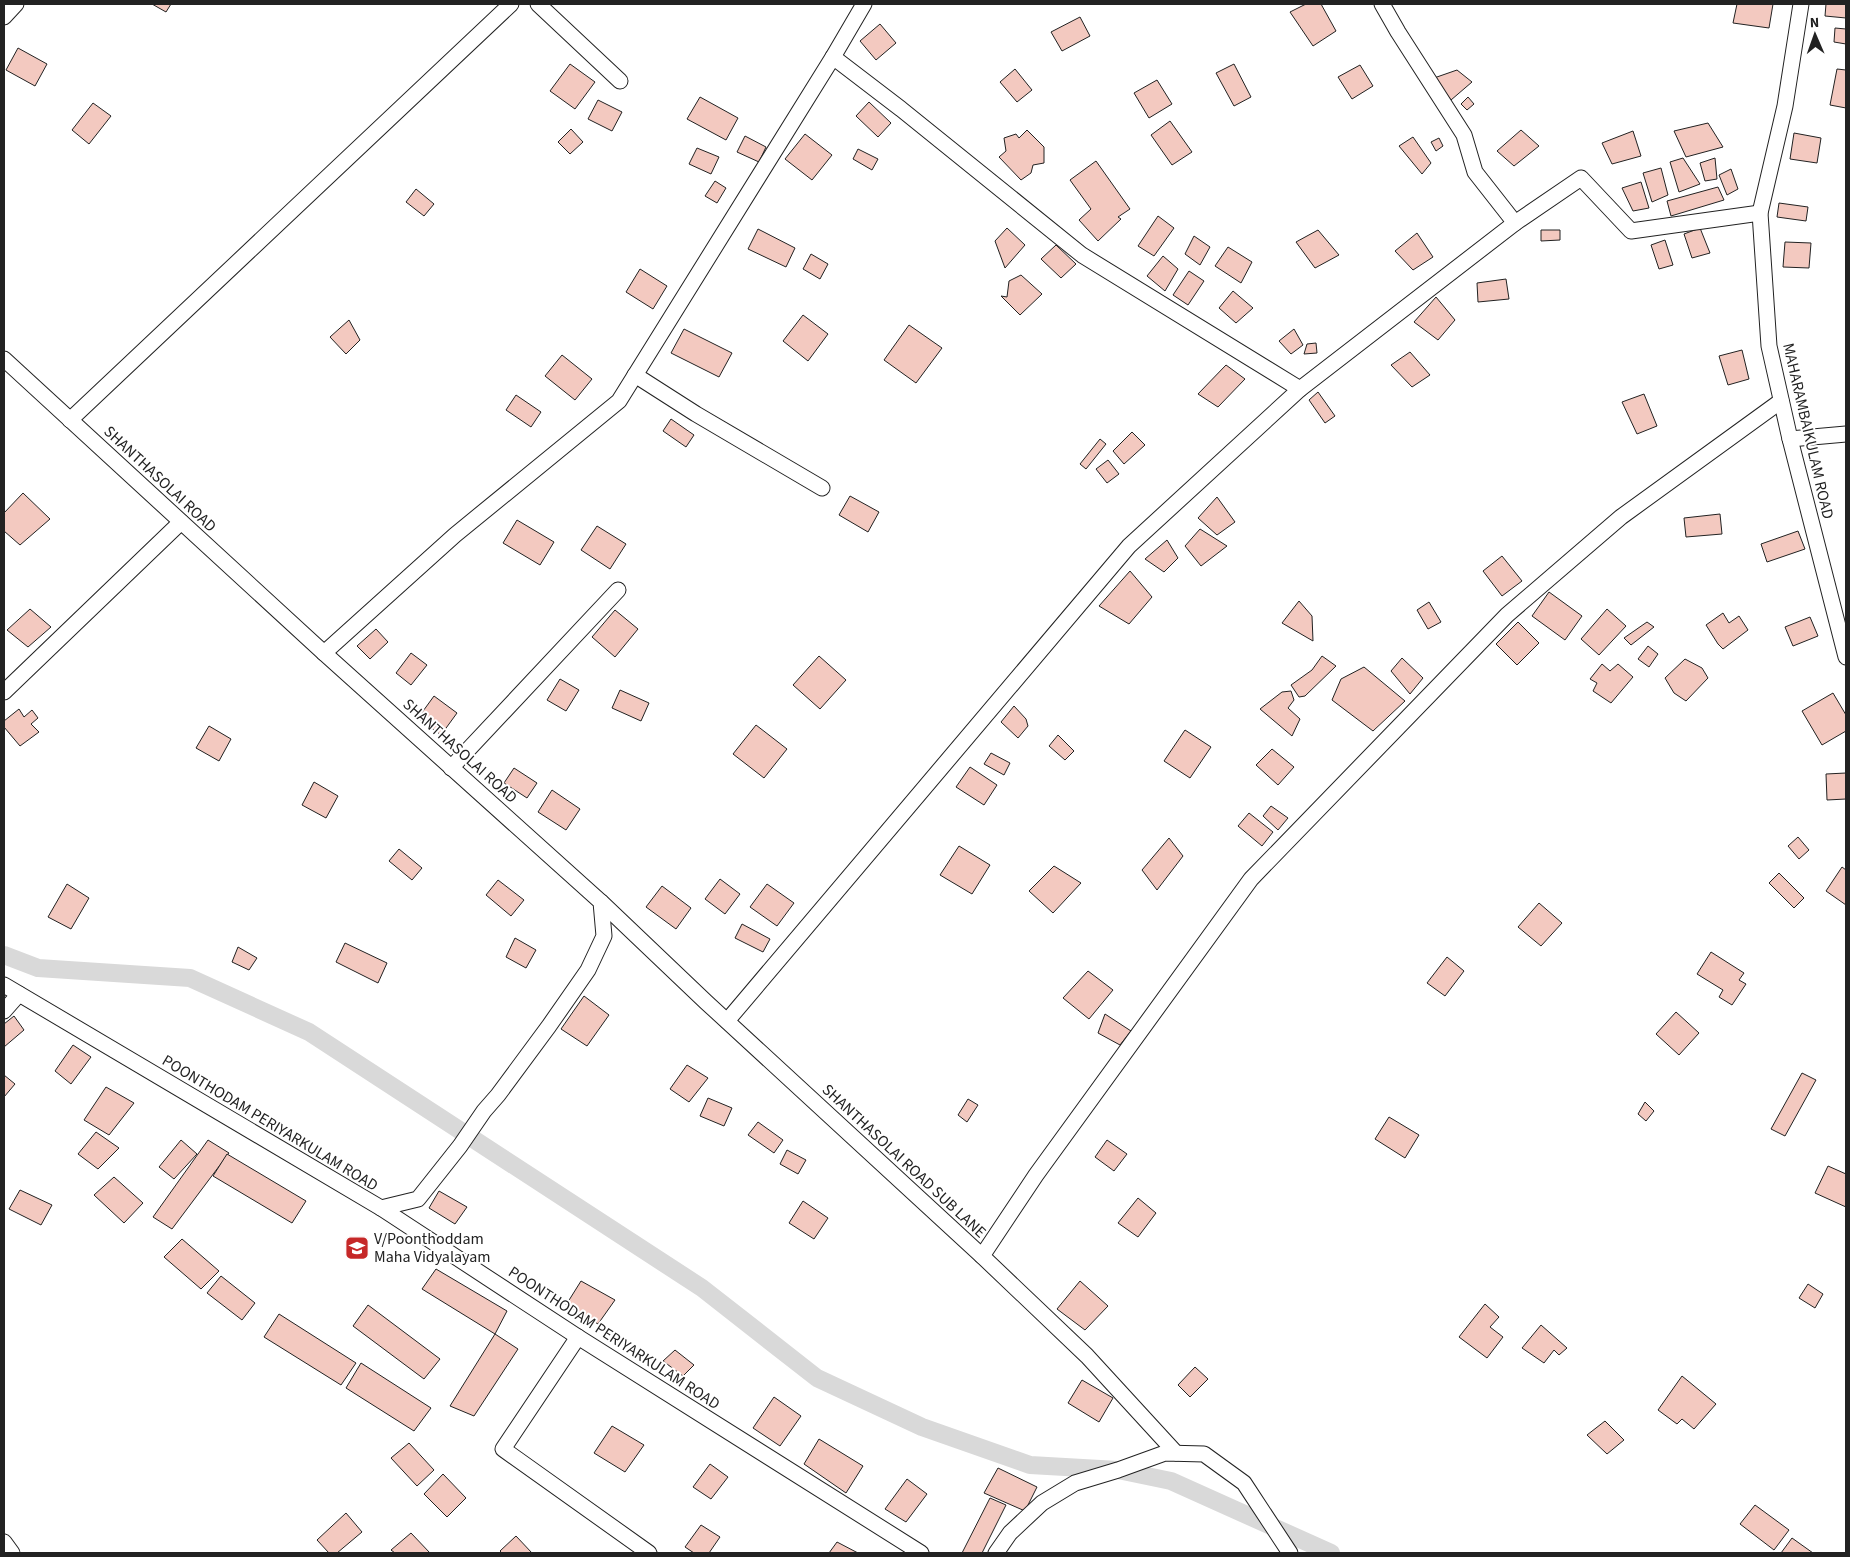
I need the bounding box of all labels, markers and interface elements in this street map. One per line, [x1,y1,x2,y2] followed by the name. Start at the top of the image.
[1790,10,1840,60] north arrow
[1810,13,1820,33] text: N
[1777,341,1839,521] street label: MAHARAMBAIKULAM ROAD
[99,421,221,537] street label: SHANTHASOLAI ROAD
[398,694,522,808] street label: SHANTHASOLAI ROAD
[158,1050,382,1196] street label: POONTHODAM PERIYARKULAM ROAD
[817,1079,991,1243] street label: SHANTHASOLAI ROAD SUB LANE
[374,1228,491,1268] place label: V/Poonthoddam Maha Vidyalayam
[344,1235,370,1261] school or university icon: V/Poonthoddam Maha Vidyalayam
[504,1261,724,1415] street label: POONTHODAM PERIYARKULAM ROAD

